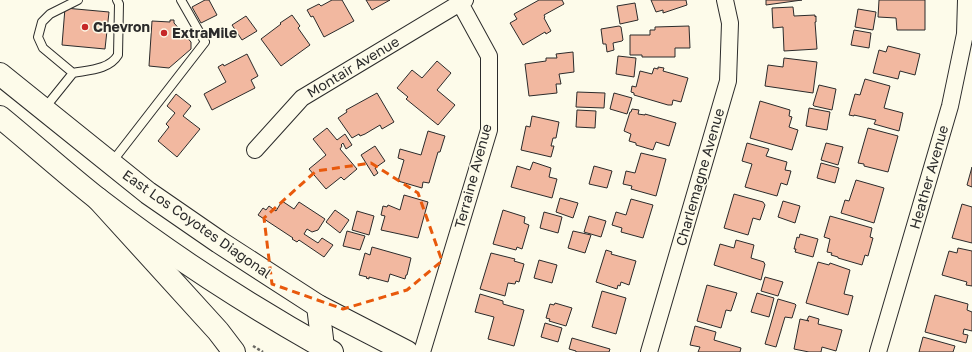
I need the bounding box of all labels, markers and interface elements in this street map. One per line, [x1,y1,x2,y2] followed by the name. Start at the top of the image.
[93,18,150,35] place label: Chevron
[80,22,90,32] marker: Chevron
[172,24,237,41] place label: ExtraMile
[159,28,169,38] marker: ExtraMile
[304,32,402,101] street label: Montair Avenue
[672,106,727,248] street label: Charlemagne Avenue
[450,122,495,230] street label: Terraine Avenue
[906,123,951,231] street label: Heather Avenue
[120,166,275,282] street label: East Los Coyotes Diagonal

